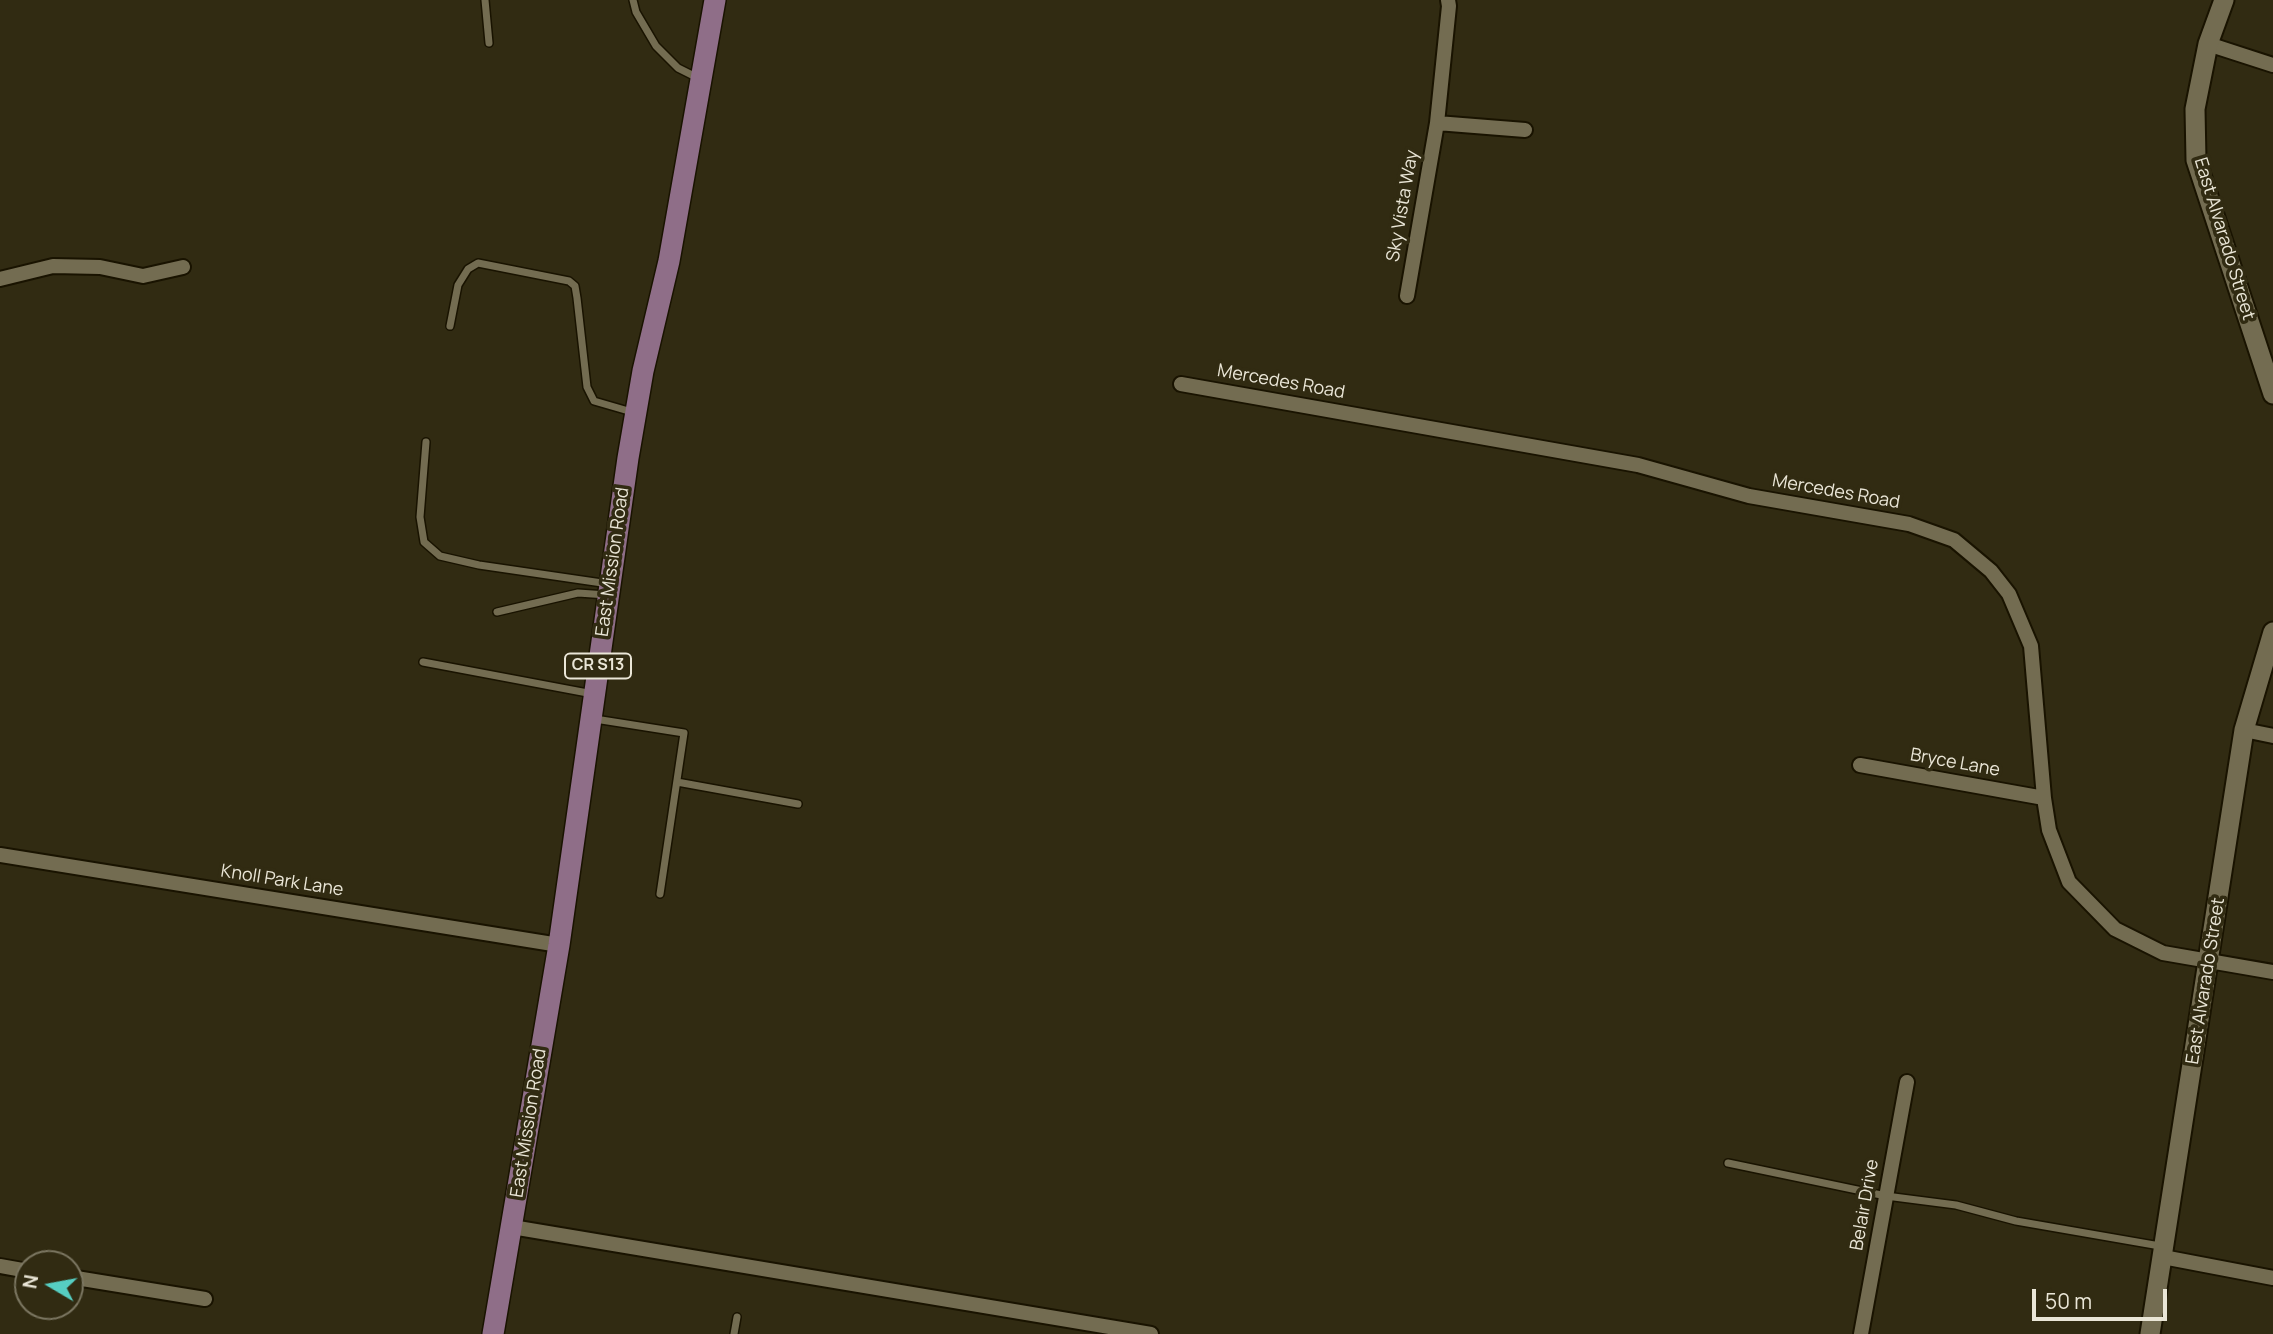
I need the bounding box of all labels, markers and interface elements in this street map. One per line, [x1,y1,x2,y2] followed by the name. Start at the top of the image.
[1383,148,1423,264] street label: Sky Vista Way
[2189,155,2259,323] street label: East Alvarado Street
[1216,360,1346,404] street label: Mercedes Road
[1771,470,1901,514] street label: Mercedes Road
[592,486,634,638] street label: East Mission Road
[565,653,631,678] road number: CR S13
[1908,744,2002,782] street label: Bryce Lane
[219,861,345,901] street label: Knoll Park Lane
[2182,896,2230,1066] street label: East Alvarado Street
[507,1047,551,1199] street label: East Mission Road
[1846,1158,1884,1252] street label: Belair Drive
[14,1250,84,1320] north arrow
[16,1273,44,1291] text: N
[2035,1274,2170,1318] scale bar
[2045,1287,2092,1315] text: 50 m

